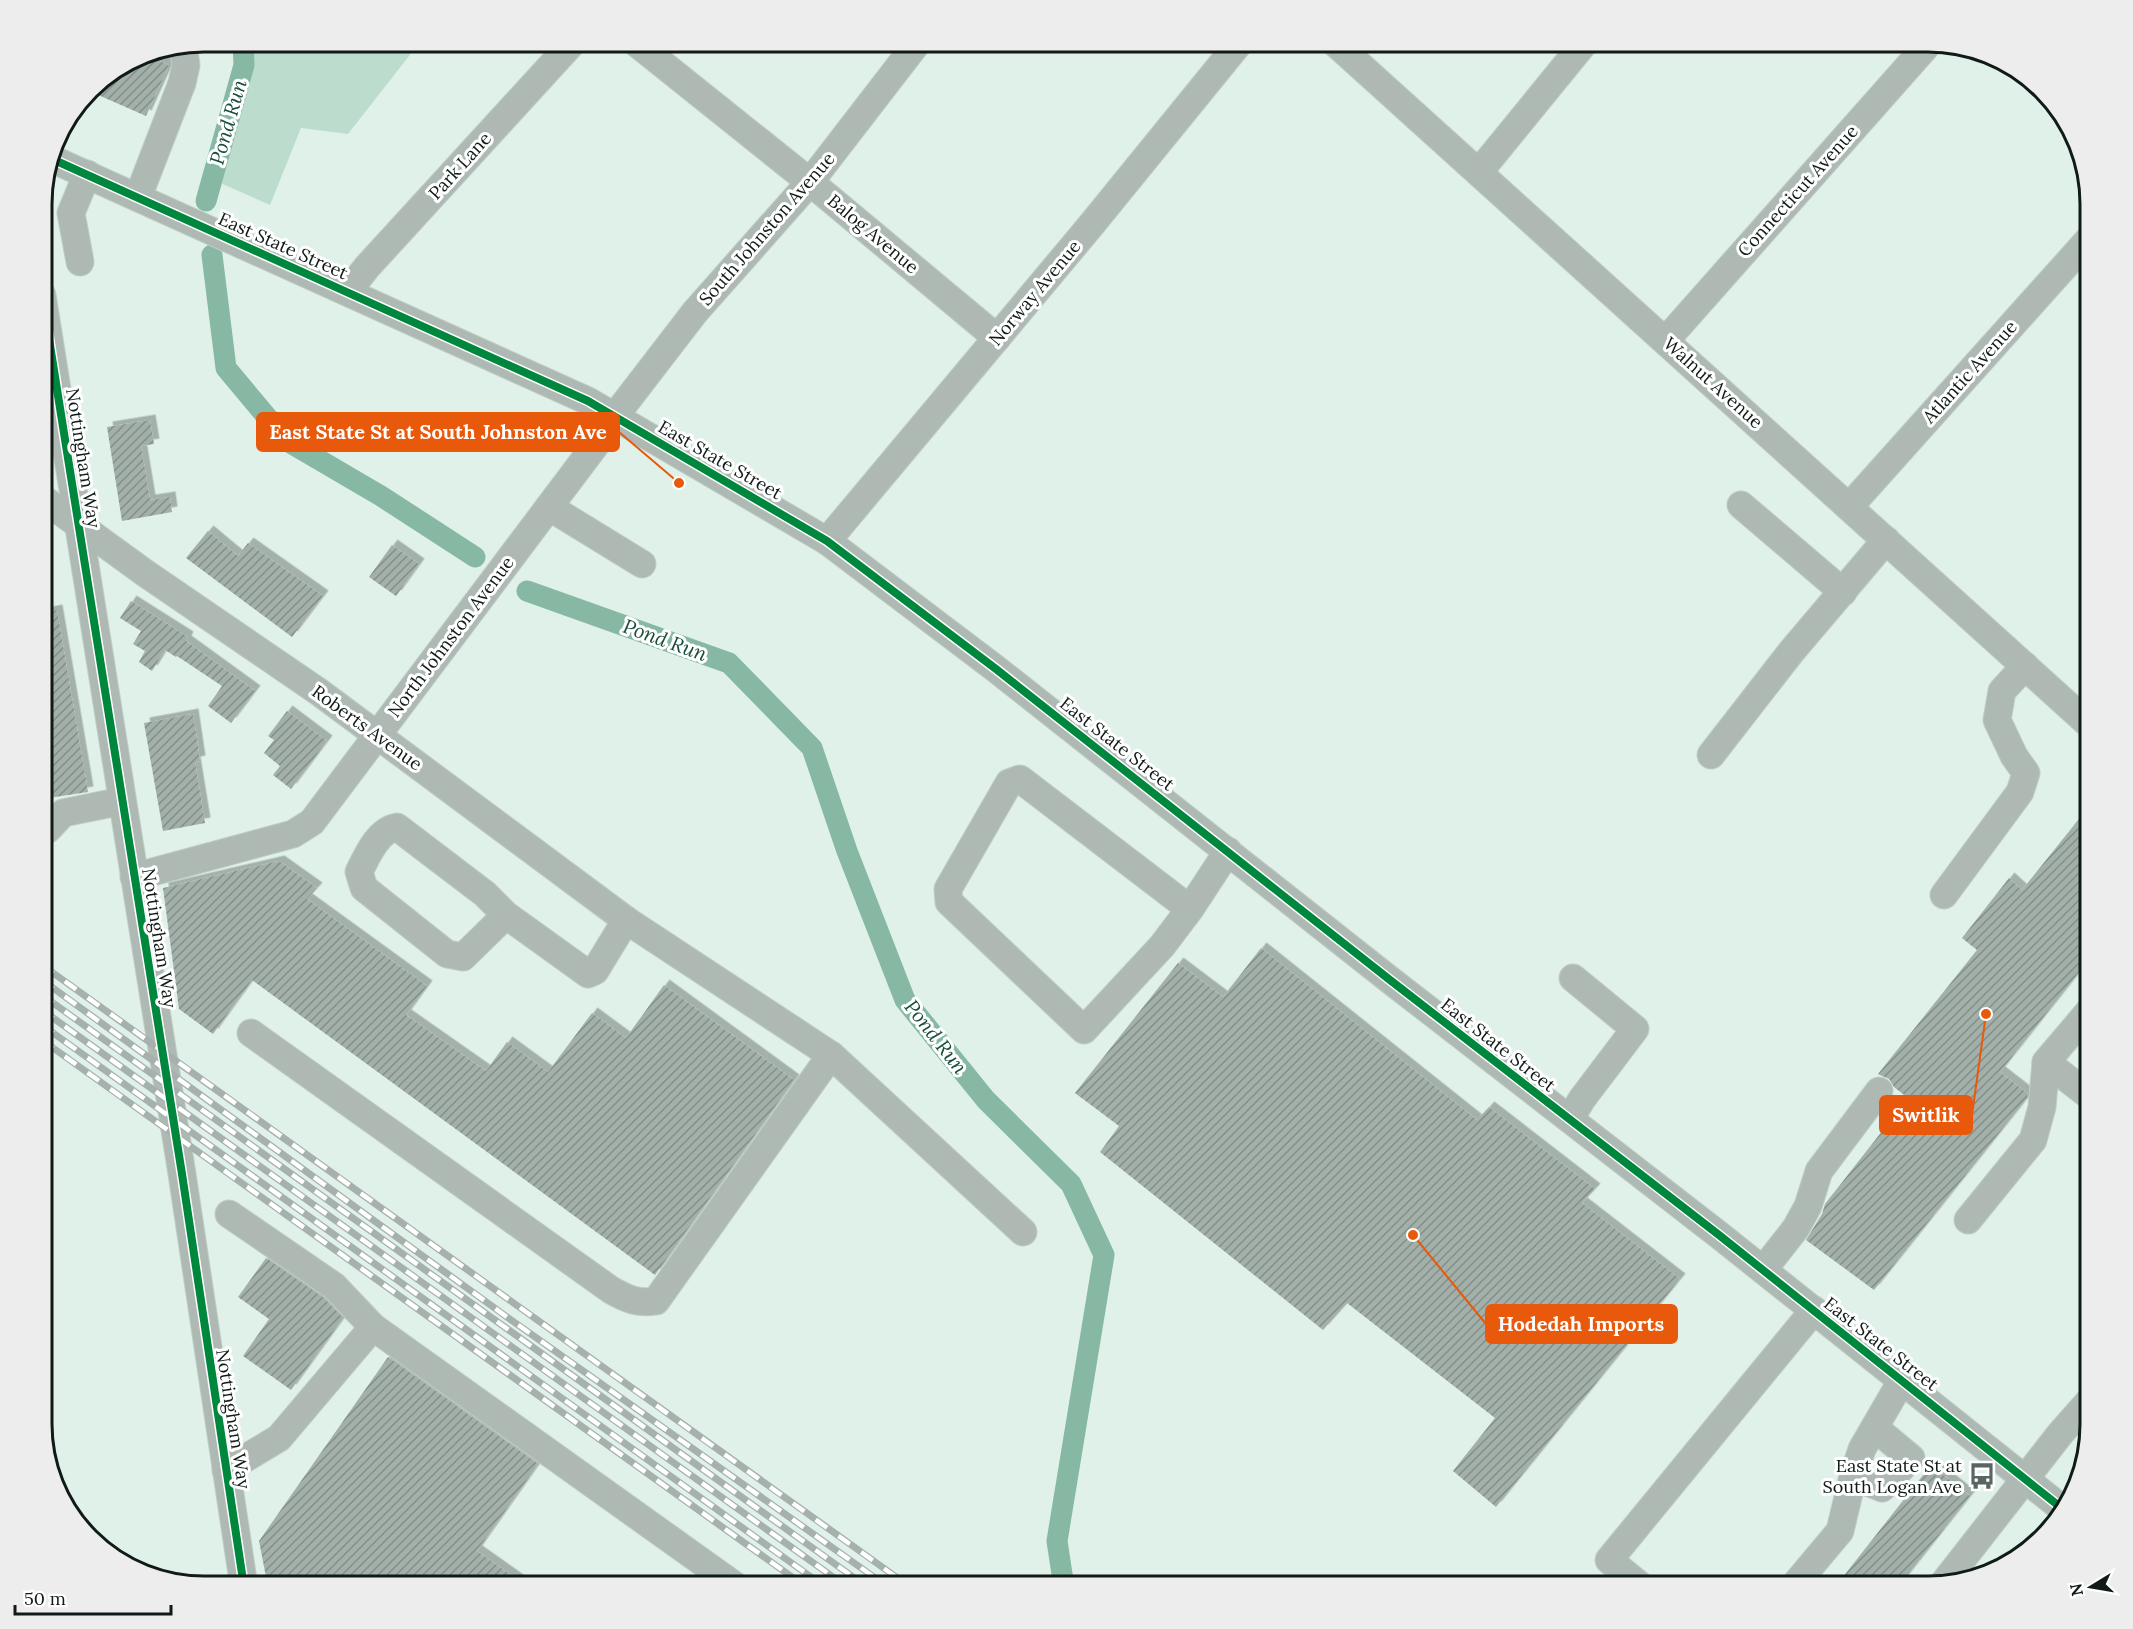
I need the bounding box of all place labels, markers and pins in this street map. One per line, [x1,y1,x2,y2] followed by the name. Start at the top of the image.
[257,413,619,451] callout: East State St at South Johnston Ave
[1880,1096,1972,1134] callout: Switlik
[1486,1305,1677,1343] callout: Hodedah Imports
[1823,1454,1962,1498] place label: East State St at South Logan Ave
[1967,1461,1997,1491] bus stop icon: East State St at South Logan Ave

